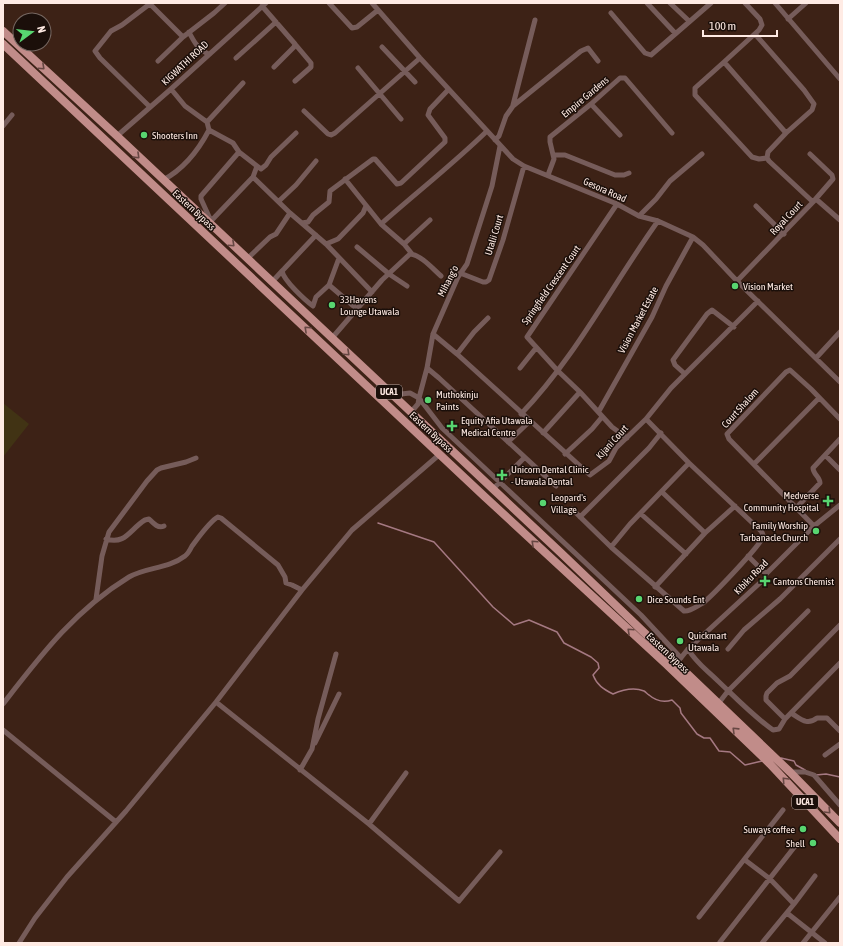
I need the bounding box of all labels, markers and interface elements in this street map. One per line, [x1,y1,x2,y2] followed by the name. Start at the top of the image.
[12,12,52,52] north arrow
[703,12,777,38] scale bar
[709,19,736,33] text: 100 m
[35,25,48,34] text: N
[159,38,211,87] street label: KIGWATHI ROAD
[37,62,45,70] one-way arrow
[559,74,611,120] street label: Empire Gardens
[139,130,149,140] marker: Shooters Inn
[152,130,198,141] place label: Shooters Inn
[132,151,140,158] one-way arrow
[582,176,628,204] street label: Gesora Road
[170,187,218,233] street label: Eastern Bypass
[768,199,804,237] street label: Royal Court
[483,213,505,257] street label: Utalii Court
[227,240,235,247] one-way arrow
[519,243,583,327] street label: Springfield Crescent Court
[435,263,461,298] street label: Mihang'o
[730,281,740,291] marker: Vision Market
[743,281,793,292] place label: Vision Market
[616,284,660,355] street label: Vision Market Estate
[340,294,400,317] place label: 33Havens Lounge Utawala
[327,300,337,310] marker: 33Havens Lounge Utawala
[304,327,312,334] one-way arrow
[342,348,350,355] one-way arrow
[376,385,402,399] road number: UCA1
[719,386,761,430] street label: Court Shalom
[436,389,479,412] place label: Muthokinju Paints
[423,395,433,405] marker: Muthokinju Paints
[407,409,455,455] street label: Eastern Bypass
[461,415,533,438] place label: Equity Afia Utawala Medical Centre
[446,420,458,432] marker: Equity Afia Utawala Medical Centre
[594,422,630,461] street label: Kijani Court
[511,464,589,487] place label: Unicorn Dental Clinic - Utawala Dental
[496,469,508,481] marker: Unicorn Dental Clinic - Utawala Dental
[744,490,819,513] place label: Medverse Community Hospital
[551,492,587,515] place label: Leopard's Village
[822,495,834,507] marker: Medverse Community Hospital
[538,498,548,508] marker: Leopard's Village
[740,520,808,543] place label: Family Worship Tarbanacle Church
[811,526,821,536] marker: Family Worship Tarbanacle Church
[531,540,539,548] one-way arrow
[732,557,770,597] street label: Kibiku Road
[760,576,770,586] marker: Cantons Chemist
[773,576,834,587] place label: Cantons Chemist
[634,594,644,604] marker: Dice Sounds Ent
[647,594,705,605] place label: Dice Sounds Ent
[627,628,635,636] one-way arrow
[644,630,692,676] street label: Eastern Bypass
[688,630,727,653] place label: Quickmart Utawala
[675,636,685,646] marker: Quickmart Utawala
[732,728,739,735] one-way arrow
[782,777,790,785] one-way arrow
[792,795,818,809] road number: UCA1
[823,806,831,814] one-way arrow
[744,824,795,835] place label: Suways coffee
[798,824,808,834] marker: Suways coffee
[786,838,805,849] place label: Shell
[808,838,818,848] marker: Shell

